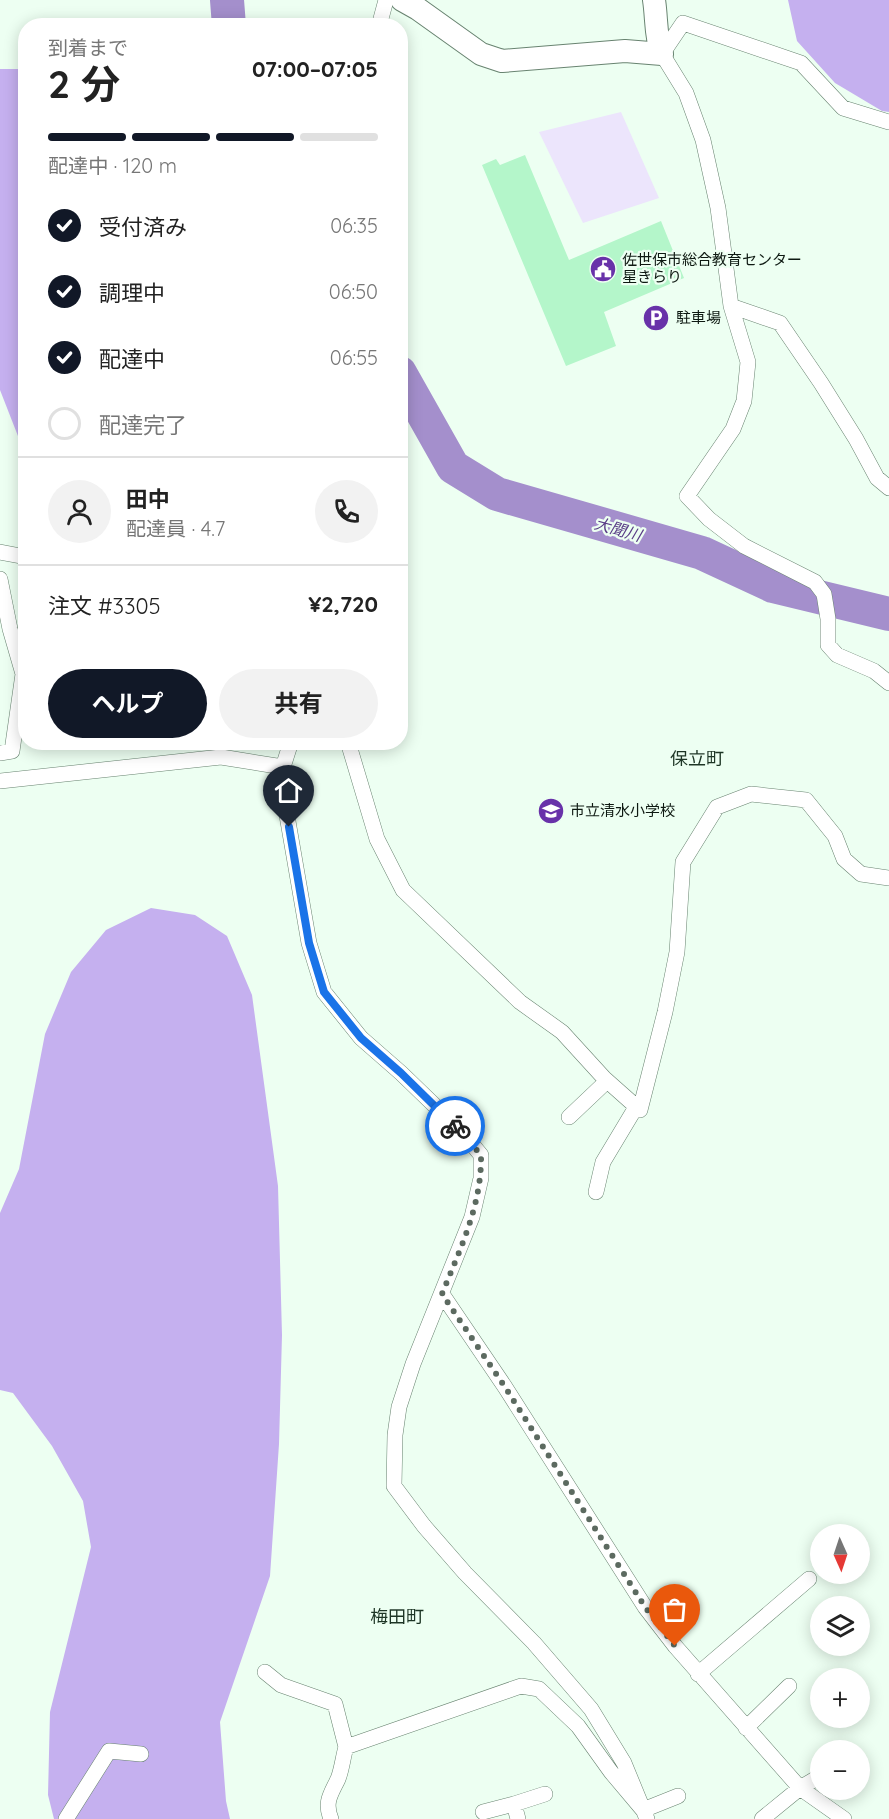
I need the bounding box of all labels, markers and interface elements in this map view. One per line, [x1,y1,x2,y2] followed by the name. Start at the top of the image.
[48,35,128,60] text: 到着まで
[252,55,378,83] text: 07:00–07:05
[48,59,120,108] text: 2 分
[48,153,177,178] text: 配達中 · 120 m
[48,209,81,242] icon: check
[99,213,187,241] text: 受付済み
[330,213,378,238] text: 06:35
[622,250,802,286] place label: 佐世保市総合教育センター 星きらり
[588,254,618,284] public building icon: 佐世保市総合教育センター 星きらり
[48,275,81,308] icon: check
[99,279,165,307] text: 調理中
[329,279,378,304] text: 06:50
[641,303,671,333] parking icon: 駐車場
[676,308,721,327] place label: 駐車場
[48,341,81,374] icon: check
[99,345,165,373] text: 配達中
[330,345,378,370] text: 06:55
[99,411,187,439] text: 配達完了
[48,480,111,543] button: person
[315,480,378,543] button: phone
[126,485,170,513] text: 田中
[592,513,646,546] water label: 大聞川
[126,516,225,541] text: 配達員 · 4.7
[308,590,378,618] text: ¥2,720
[48,592,161,620] text: 注文 #3305
[48,669,207,738] button: ヘルプ
[219,669,378,738] button: 共有
[670,747,724,770] district label: 保立町
[263,765,314,827] pin
[272,774,305,807] icon: home
[536,796,566,826] school or university icon: 市立清水小学校
[570,801,675,820] place label: 市立清水小学校
[425,1096,485,1156] courier
[439,1110,472,1143] icon: bike
[810,1524,870,1584] north arrow
[810,1524,870,1800] map controls
[649,1584,700,1646] pin
[658,1593,691,1626] icon: bag
[810,1596,870,1656] button: layers
[370,1605,424,1628] district label: 梅田町
[810,1668,870,1728] button: +
[810,1740,870,1800] button: −

